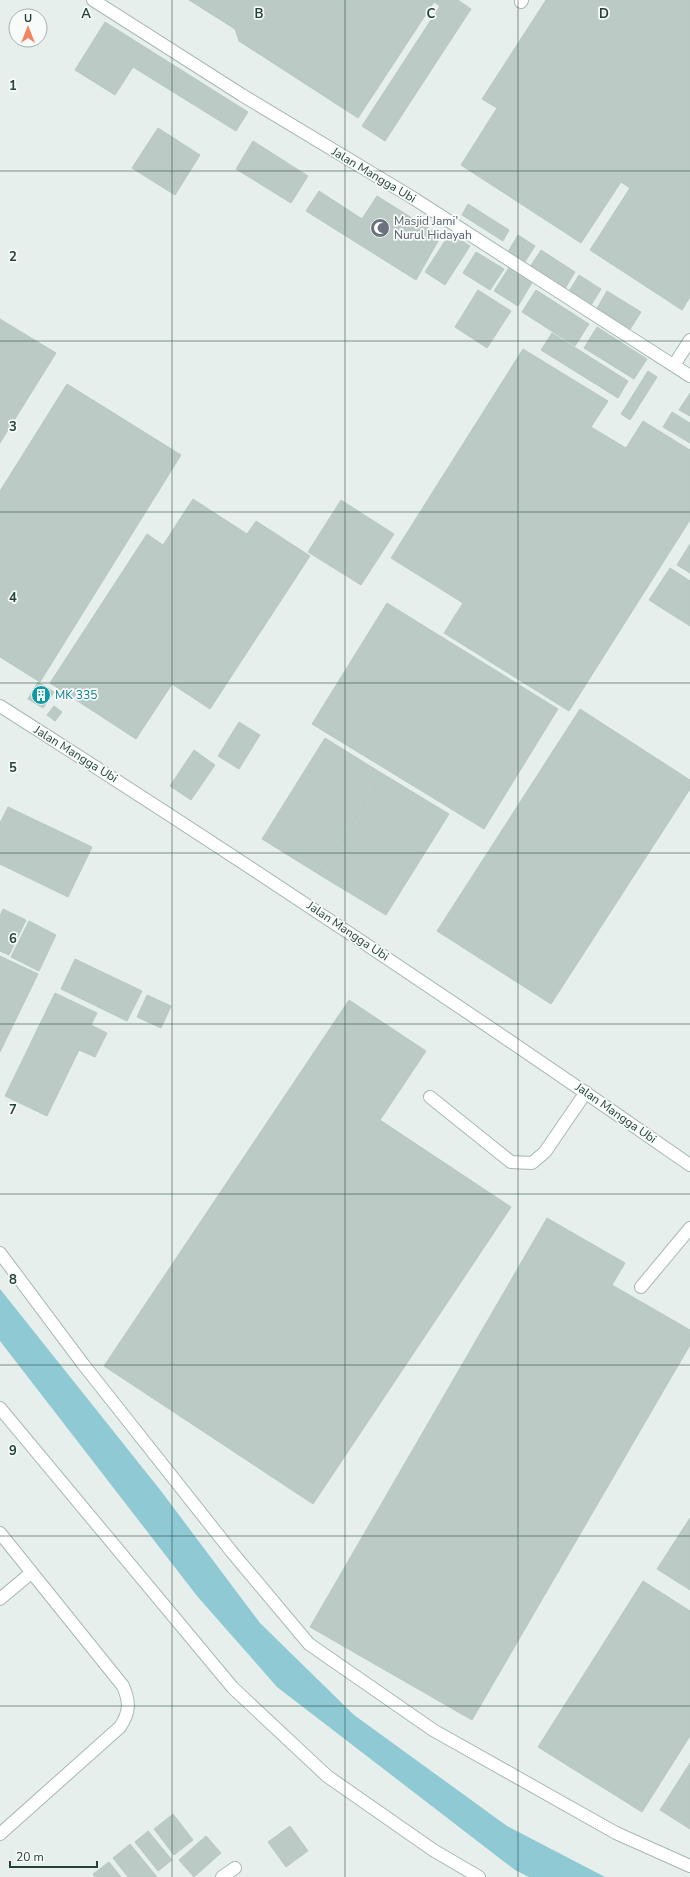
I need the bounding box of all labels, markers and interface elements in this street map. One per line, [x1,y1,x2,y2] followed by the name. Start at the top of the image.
[81,5,91,23] text: A
[255,5,264,23] text: B
[427,5,436,23] text: C
[599,5,609,23] text: D
[8,8,48,48] north arrow
[24,11,32,26] text: U
[9,77,17,95] text: 1
[328,143,419,206] street label: Jalan Mangga Ubi
[394,213,472,243] place label: Masjid Jami' Nurul Hidayah
[369,217,391,239] mosque icon: Masjid Jami' Nurul Hidayah
[9,248,17,266] text: 2
[9,418,17,436] text: 3
[9,589,17,607] text: 4
[30,684,52,706] building icon: MK 335
[55,687,97,703] place label: MK 335
[30,721,121,786] street label: Jalan Mangga Ubi
[9,759,17,777] text: 5
[303,897,392,964] street label: Jalan Mangga Ubi
[9,930,17,948] text: 6
[571,1078,660,1147] street label: Jalan Mangga Ubi
[9,1101,17,1119] text: 7
[9,1271,17,1289] text: 8
[9,1442,17,1460] text: 9
[10,1843,97,1869] scale bar
[16,1849,44,1865] text: 20 m

